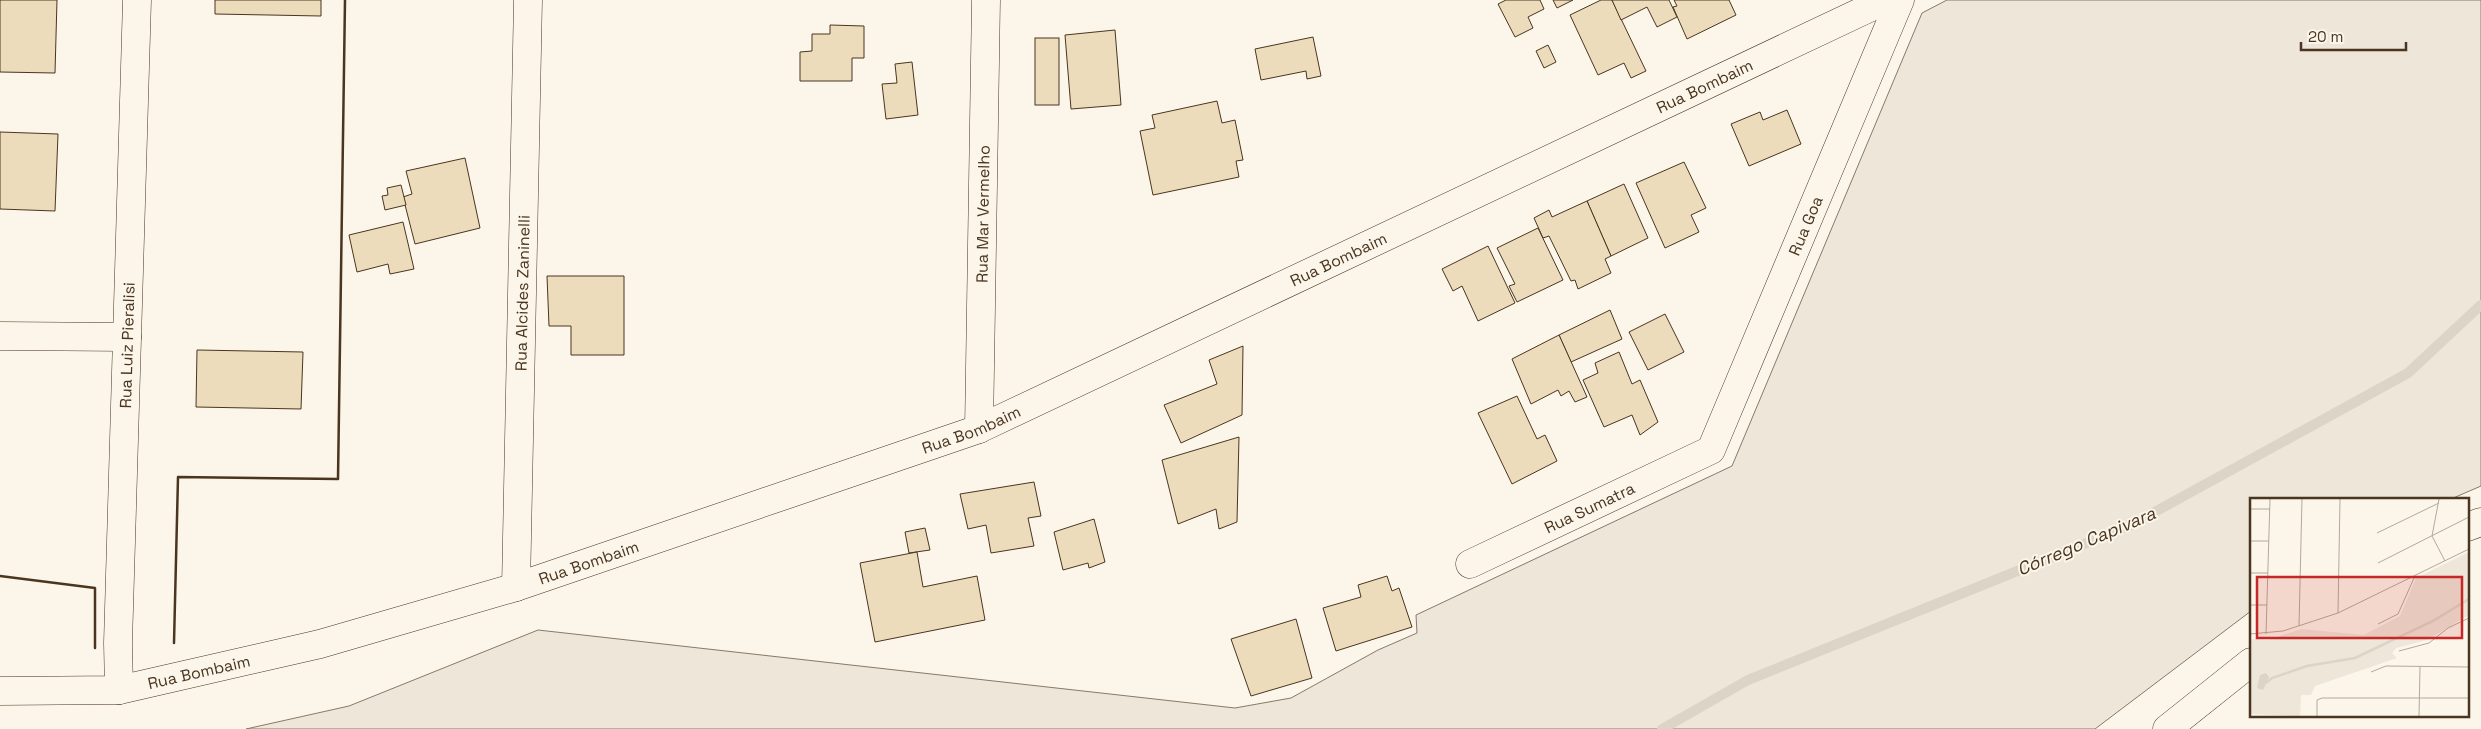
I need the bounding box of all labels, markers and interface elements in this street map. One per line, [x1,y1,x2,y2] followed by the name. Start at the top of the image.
[2301,20,2406,52] scale bar
[2308,27,2343,46] text: 20 m
[1653,54,1756,118] street label: Rua Bombaim
[971,145,994,283] street label: Rua Mar Vermelho
[1783,193,1827,259] street label: Rua Goa
[510,215,534,371] street label: Rua Alcides Zaninelli
[1286,227,1390,291] street label: Rua Bombaim
[114,282,139,409] street label: Rua Luiz Pieralisi
[919,400,1024,458] street label: Rua Bombaim
[1541,477,1638,538] street label: Rua Sumatra
[2250,498,2468,716] inset map
[2013,501,2159,581] water label: Córrego Capivara
[536,535,641,589] street label: Rua Bombaim
[146,650,252,694] street label: Rua Bombaim

